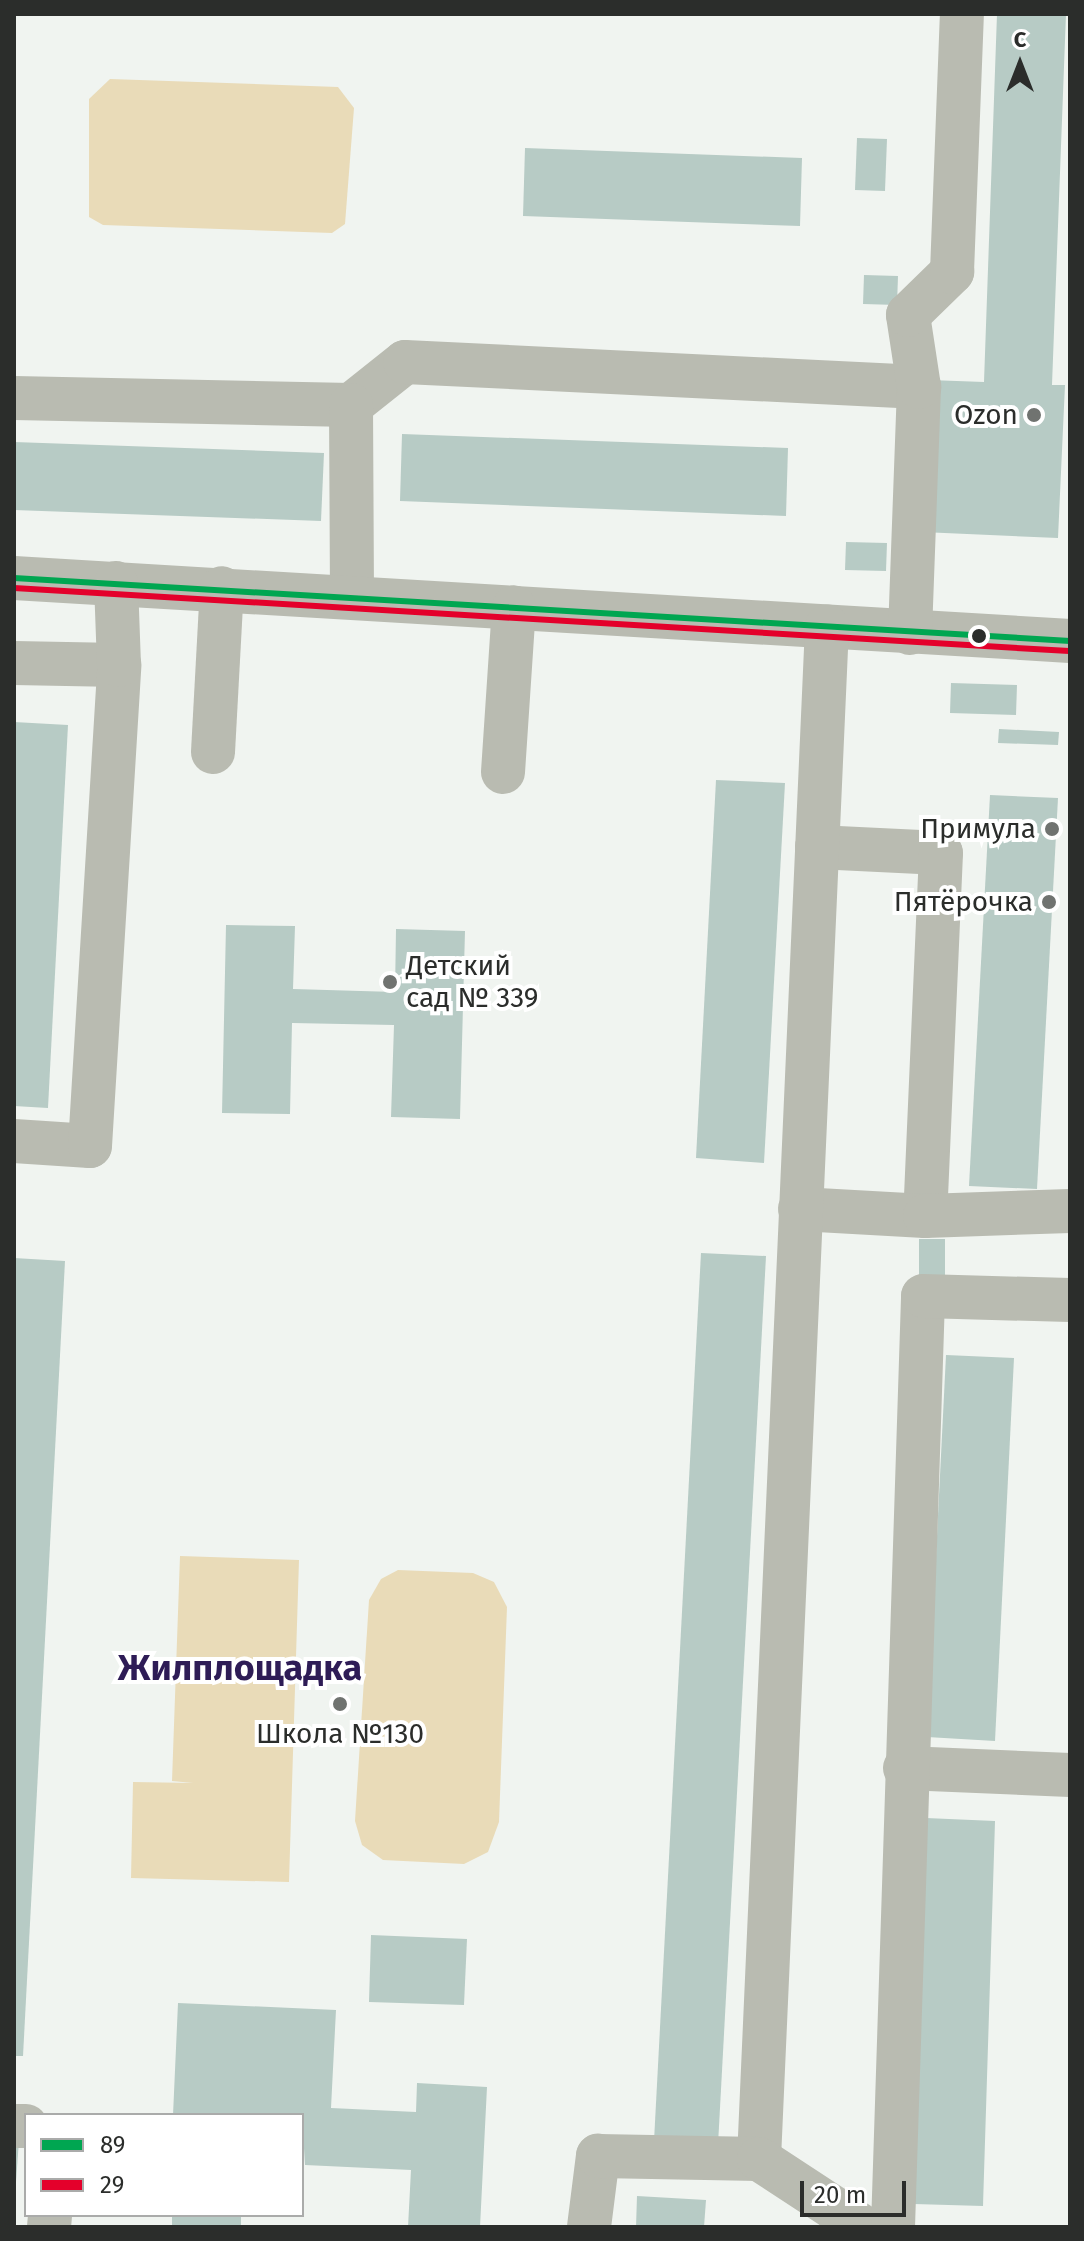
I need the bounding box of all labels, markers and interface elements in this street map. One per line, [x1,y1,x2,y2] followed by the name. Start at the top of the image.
[980,24,1060,104] north arrow
[1014,26,1026,53] text: С
[954,398,1018,432] place label: Ozon
[1025,406,1043,424] marker: Ozon
[971,628,987,644] unlabelled marker
[920,812,1036,846] place label: Примула
[1043,820,1061,838] marker: Примула
[894,885,1033,919] place label: Пятёрочка
[1040,893,1058,911] marker: Пятёрочка
[406,949,539,1015] place label: Детский сад № 339
[381,973,399,991] marker: Детский сад № 339
[118,1647,362,1691] district label: Жилплощадка
[331,1695,349,1713] marker: Школа №130
[256,1717,424,1751] place label: Школа №130
[24,2113,304,2217] legend
[100,2131,125,2159] text: 89
[804,2165,910,2215] scale bar
[100,2171,124,2199] text: 29
[814,2181,866,2209] text: 20 m

